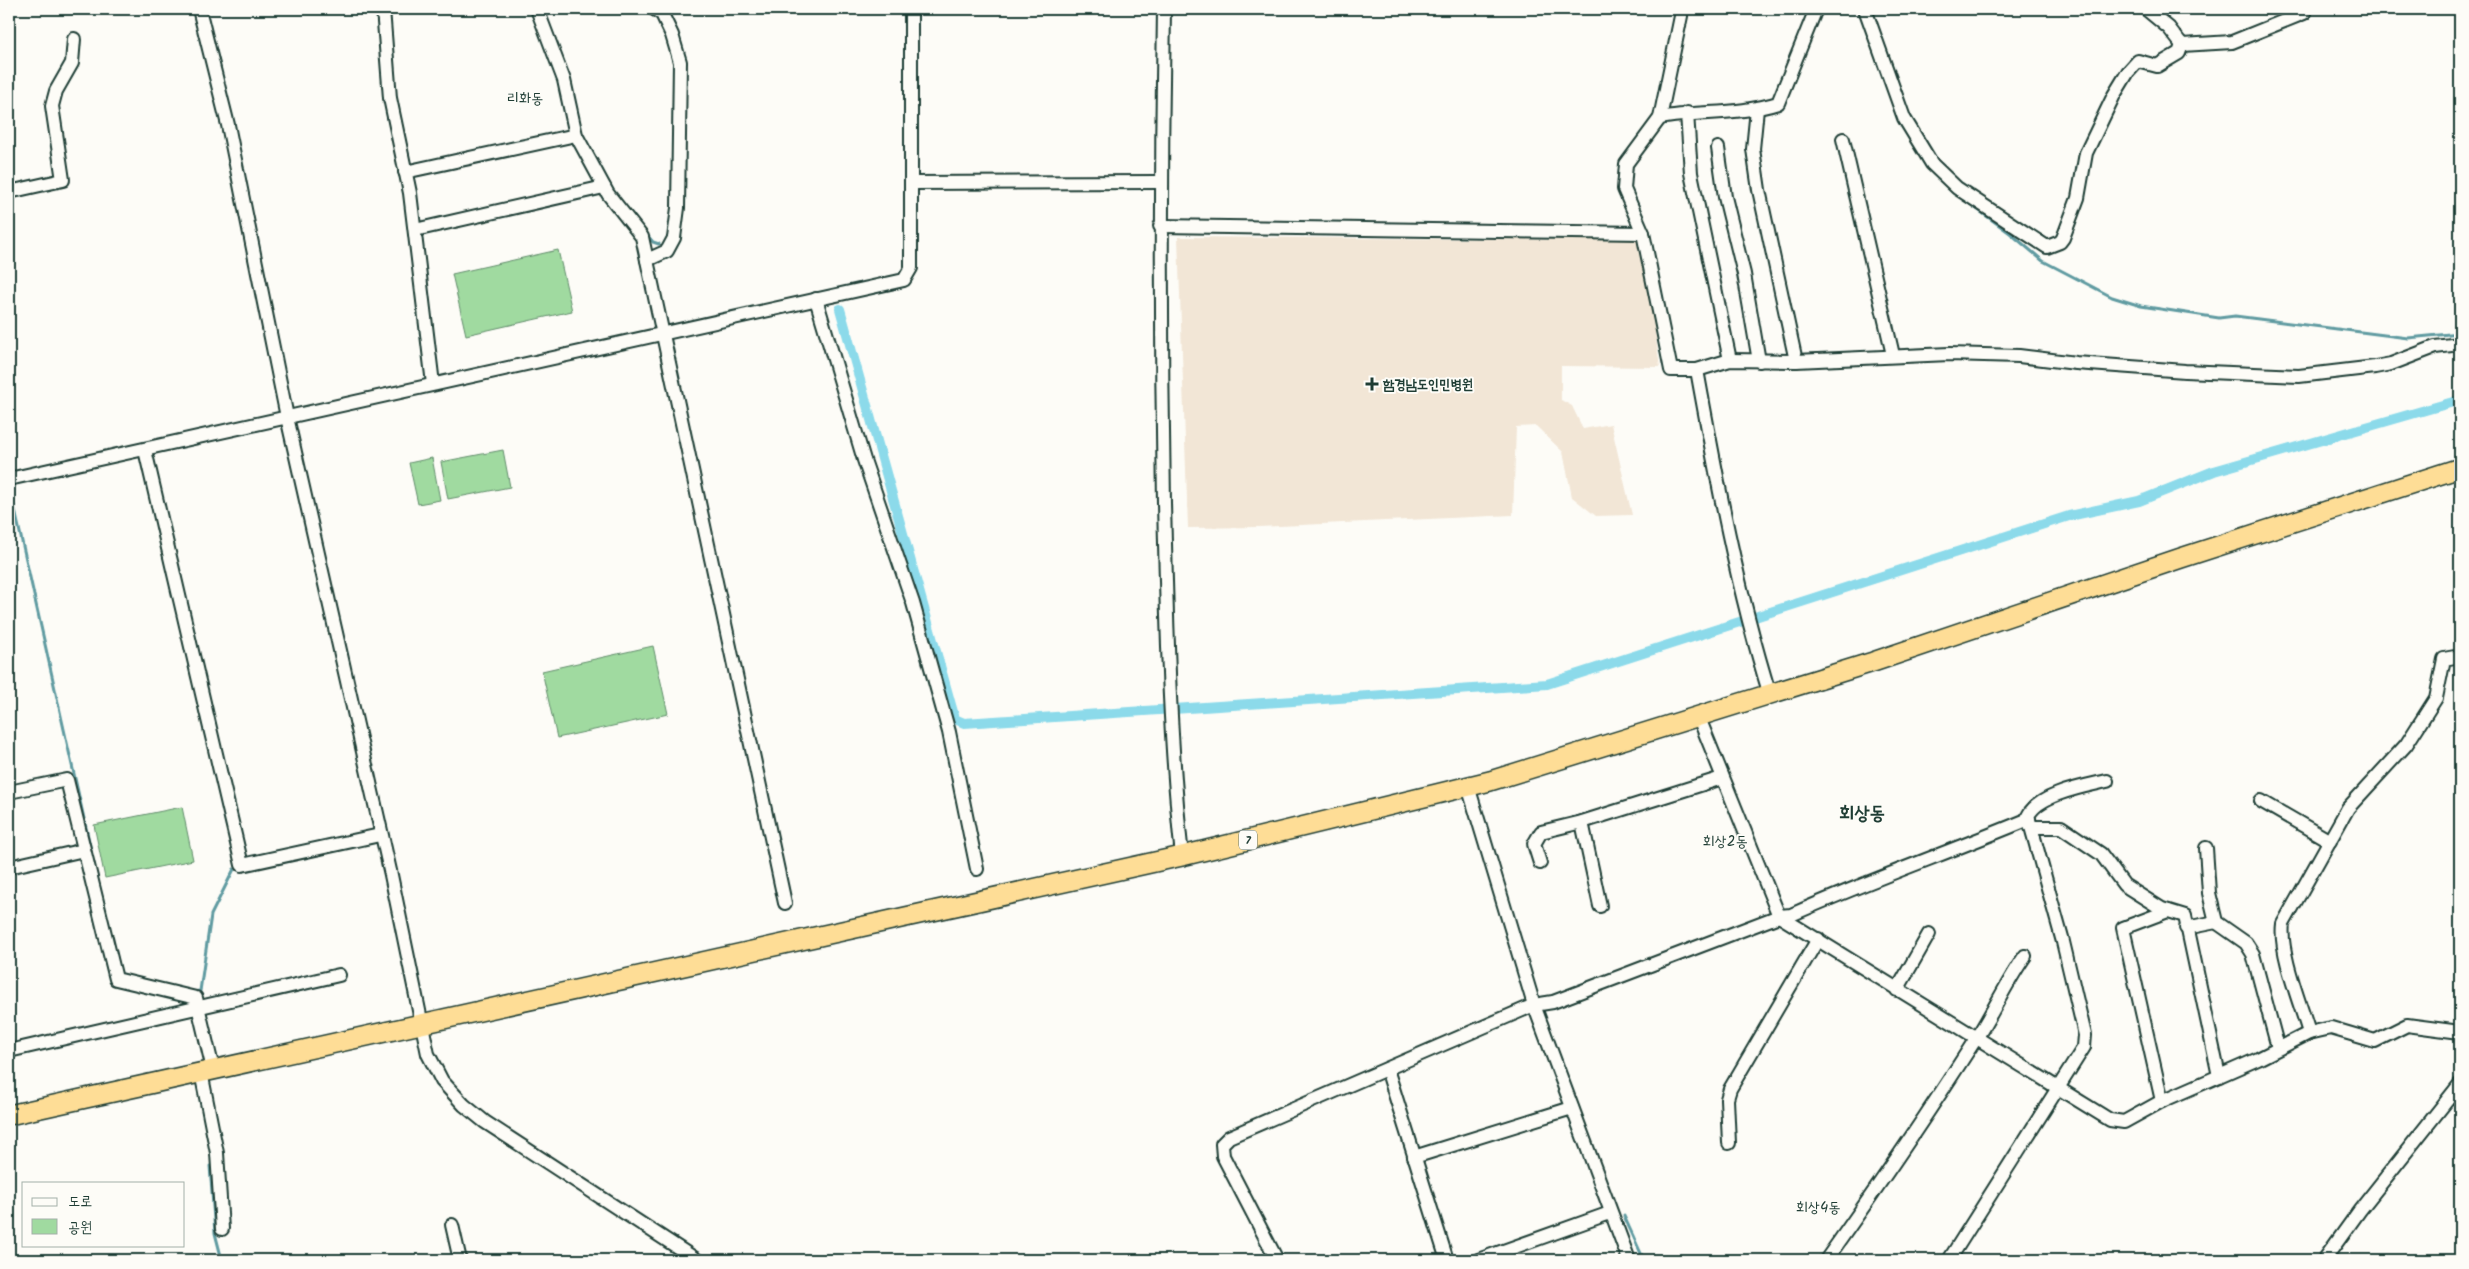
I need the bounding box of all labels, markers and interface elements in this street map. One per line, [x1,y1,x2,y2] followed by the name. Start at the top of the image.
[507,87,543,111] district label: 리화동
[1382,374,1473,396] place label: 함경남도인민병원
[1365,377,1379,391] marker: 함경남도인민병원
[1839,799,1885,829] district label: 회상동
[1239,830,1257,850] road number: 7
[1703,830,1747,854] district label: 회상2동
[22,1182,185,1246] legend
[68,1190,92,1214] text: 도로
[1796,1196,1840,1220] district label: 회상4동
[68,1216,92,1240] text: 공원

